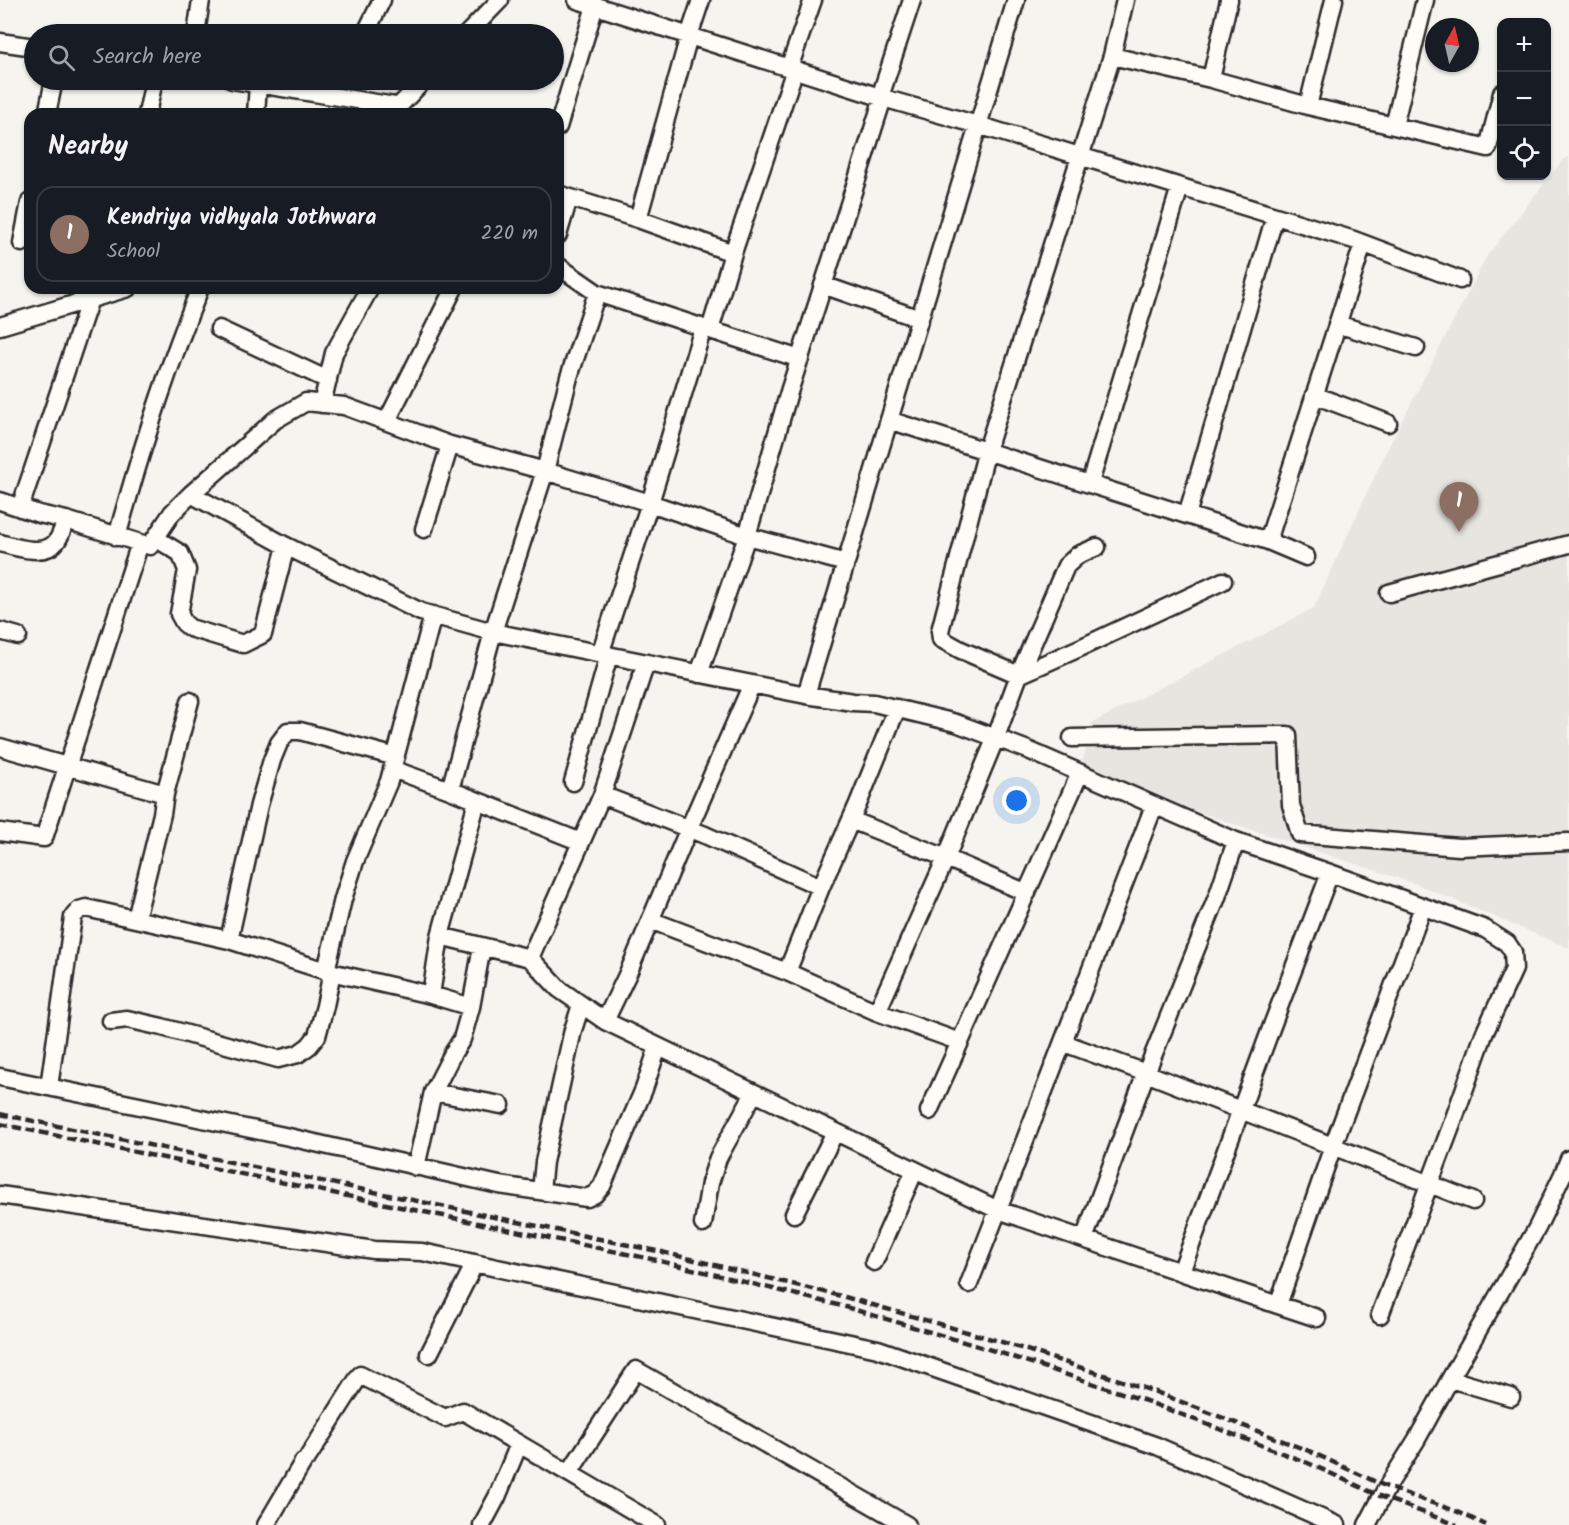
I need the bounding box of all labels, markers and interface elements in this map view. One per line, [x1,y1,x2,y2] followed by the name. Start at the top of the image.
[1425,18,1479,72] north arrow
[1497,18,1551,180] map controls
[1497,18,1551,72] button: +
[24,24,564,90] search box
[93,40,201,75] text: Search here
[45,41,78,74] icon: search
[1497,72,1551,126] button: −
[48,126,128,168] text: Nearby
[1497,126,1551,180] button: locate
[107,201,376,236] text: Kendriya vidhyala Jothwara
[66,218,73,250] text: 1
[481,218,538,250] text: 220 m
[107,236,160,268] text: School
[1440,482,1478,532] pin: 1
[1002,786,1031,815] your location

